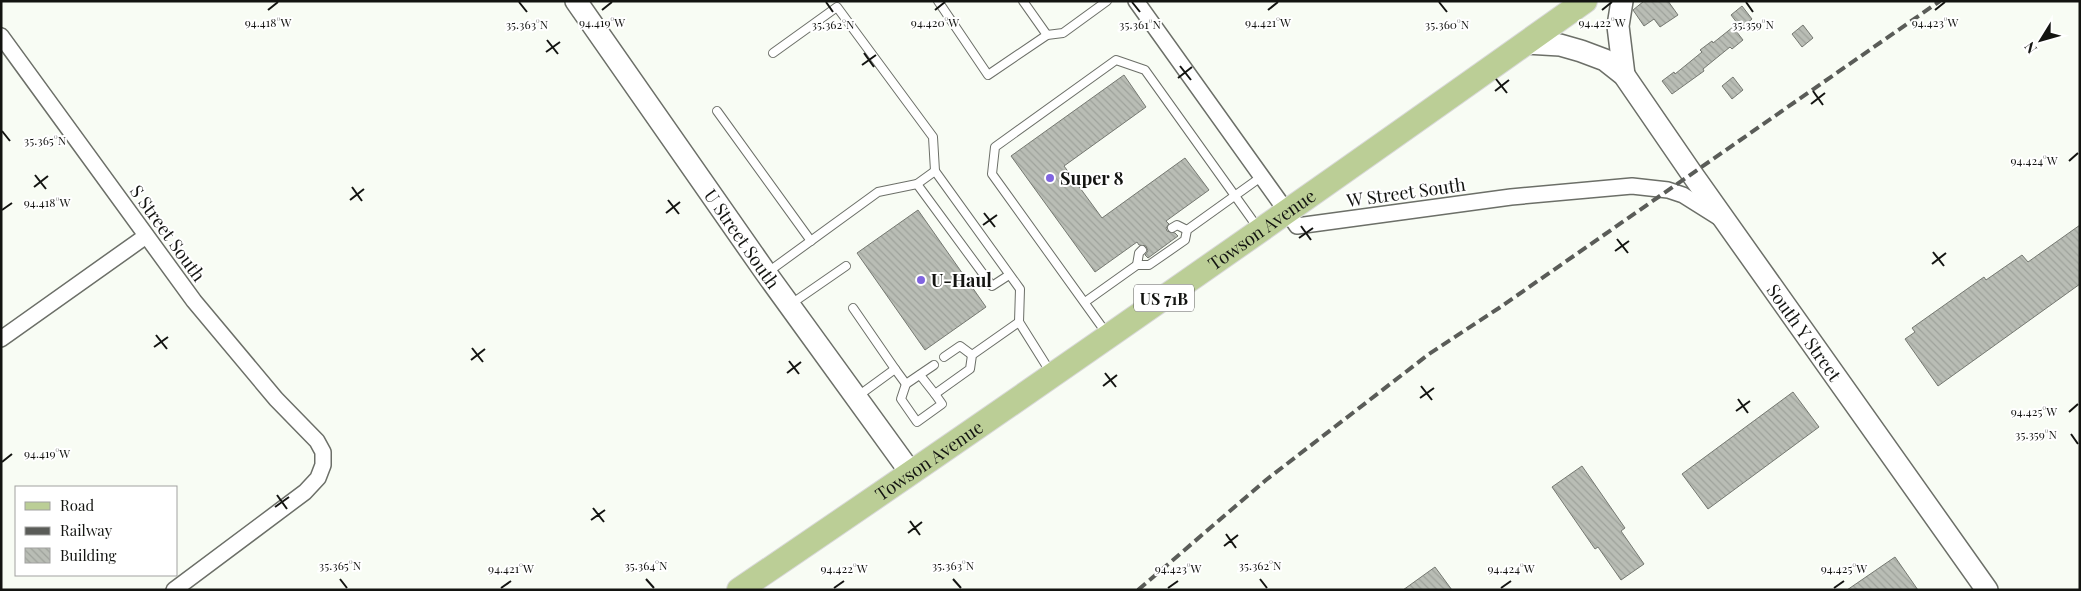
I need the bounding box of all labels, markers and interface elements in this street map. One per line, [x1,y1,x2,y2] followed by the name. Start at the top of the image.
[245,14,291,30] text: 94.418°W
[579,14,625,30] text: 94.419°W
[911,14,959,30] text: 94.420°W
[1245,14,1291,30] text: 94.421°W
[1578,14,1626,30] text: 94.422°W
[1912,14,1958,30] text: 94.423°W
[2016,15,2066,65] north arrow
[506,16,549,32] text: 35.363°N
[812,16,855,32] text: 35.362°N
[1119,16,1161,32] text: 35.361°N
[1425,16,1470,32] text: 35.360°N
[1732,16,1775,32] text: 35.359°N
[2020,38,2041,58] text: N
[24,132,67,148] text: 35.365°N
[2010,152,2058,168] text: 94.424°W
[1060,166,1124,190] place label: Super 8
[1044,172,1056,184] marker: Super 8
[1344,172,1467,212] street label: W Street South
[125,180,211,286] street label: S Street South
[1203,183,1320,275] street label: Towson Avenue
[699,184,786,294] street label: U Street South
[24,194,70,210] text: 94.418°W
[931,268,992,292] place label: U-Haul
[915,274,927,286] marker: U-Haul
[1762,279,1847,386] street label: South Y Street
[1134,284,1194,312] road number: US 71B
[2011,403,2057,419] text: 94.425°W
[870,415,988,506] street label: Towson Avenue
[2015,426,2058,442] text: 35.359°N
[24,445,70,461] text: 94.419°W
[15,486,178,576] legend
[60,495,94,515] text: Road
[60,520,113,540] text: Railway
[60,545,117,565] text: Building
[319,557,362,573] text: 35.365°N
[624,557,668,573] text: 35.364°N
[932,557,975,573] text: 35.363°N
[1239,557,1282,573] text: 35.362°N
[488,560,534,576] text: 94.421°W
[820,560,868,576] text: 94.422°W
[1155,560,1201,576] text: 94.423°W
[1487,560,1535,576] text: 94.424°W
[1821,560,1867,576] text: 94.425°W

